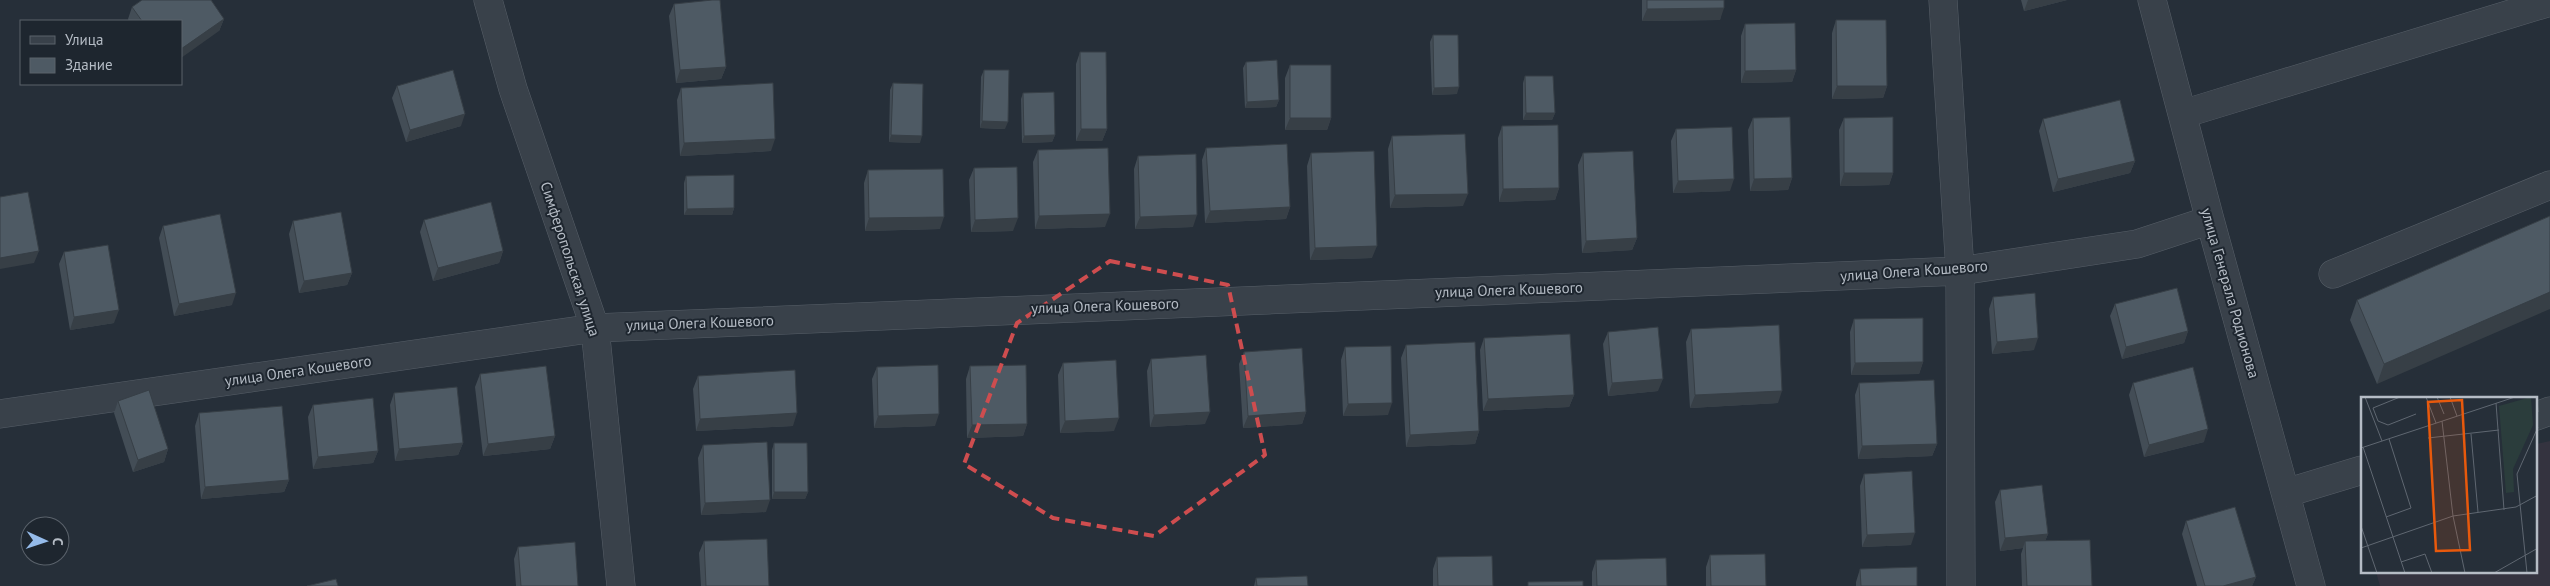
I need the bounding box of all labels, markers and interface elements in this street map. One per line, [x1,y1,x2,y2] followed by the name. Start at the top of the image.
[20,20,182,85] legend
[65,30,103,49] text: Улица
[65,55,113,74] text: Здание
[537,179,604,339] street label: Симферопольская улица
[2197,206,2264,380] street label: улица Генерала Родионова
[1840,256,1988,285] street label: улица Олега Кошевого
[1435,277,1583,302] street label: улица Олега Кошевого
[1031,293,1179,318] street label: улица Олега Кошевого
[626,310,774,335] street label: улица Олега Кошевого
[223,351,372,390] street label: улица Олега Кошевого
[2361,397,2538,574] inset map
[20,516,70,566] north arrow
[49,537,67,546] text: С

